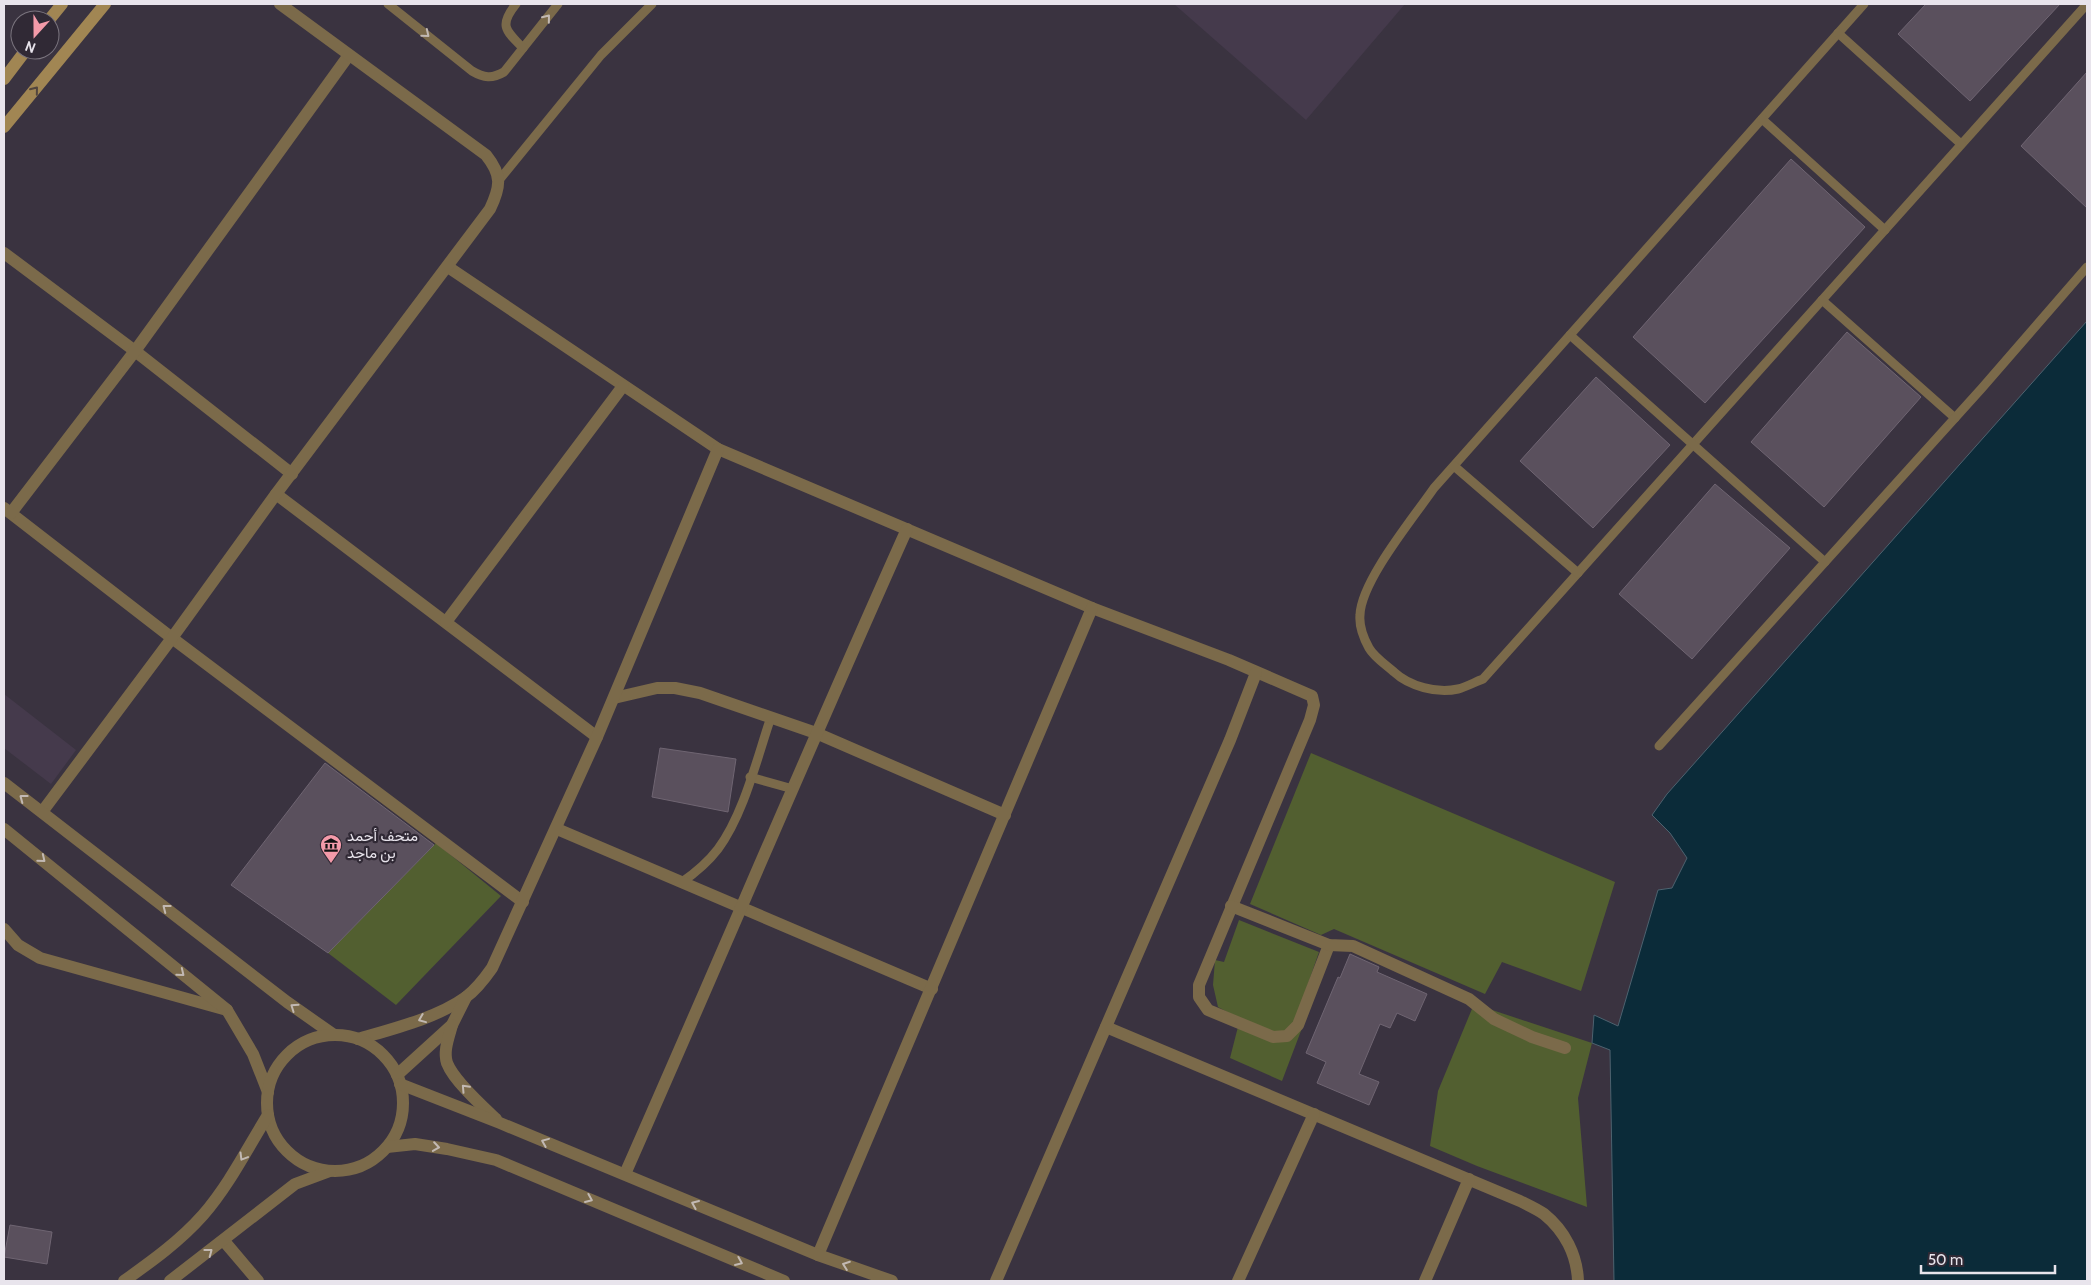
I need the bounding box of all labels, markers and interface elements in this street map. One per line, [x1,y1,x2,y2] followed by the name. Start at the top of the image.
[10,10,60,60] north arrow
[541,15,549,24] one-way arrow
[420,29,429,38] one-way arrow
[22,37,38,57] text: N
[29,86,38,95] one-way arrow
[20,795,29,803] one-way arrow
[347,827,418,863] place label: متحف أحمد بن ماجد
[319,833,343,864] museum icon: متحف أحمد بن ماجد
[36,854,45,863] one-way arrow
[163,905,172,913] one-way arrow
[176,967,185,976] one-way arrow
[290,1004,300,1013] one-way arrow
[418,1012,427,1023] one-way arrow
[462,1085,471,1094] one-way arrow
[541,1137,550,1148] one-way arrow
[432,1141,440,1152] one-way arrow
[239,1152,249,1161] one-way arrow
[584,1193,593,1204] one-way arrow
[691,1199,700,1210] one-way arrow
[1921,1242,2055,1274] scale bar
[203,1249,213,1258] one-way arrow
[1928,1251,1963,1269] text: 50 m
[734,1256,743,1267] one-way arrow
[842,1261,850,1271] one-way arrow

